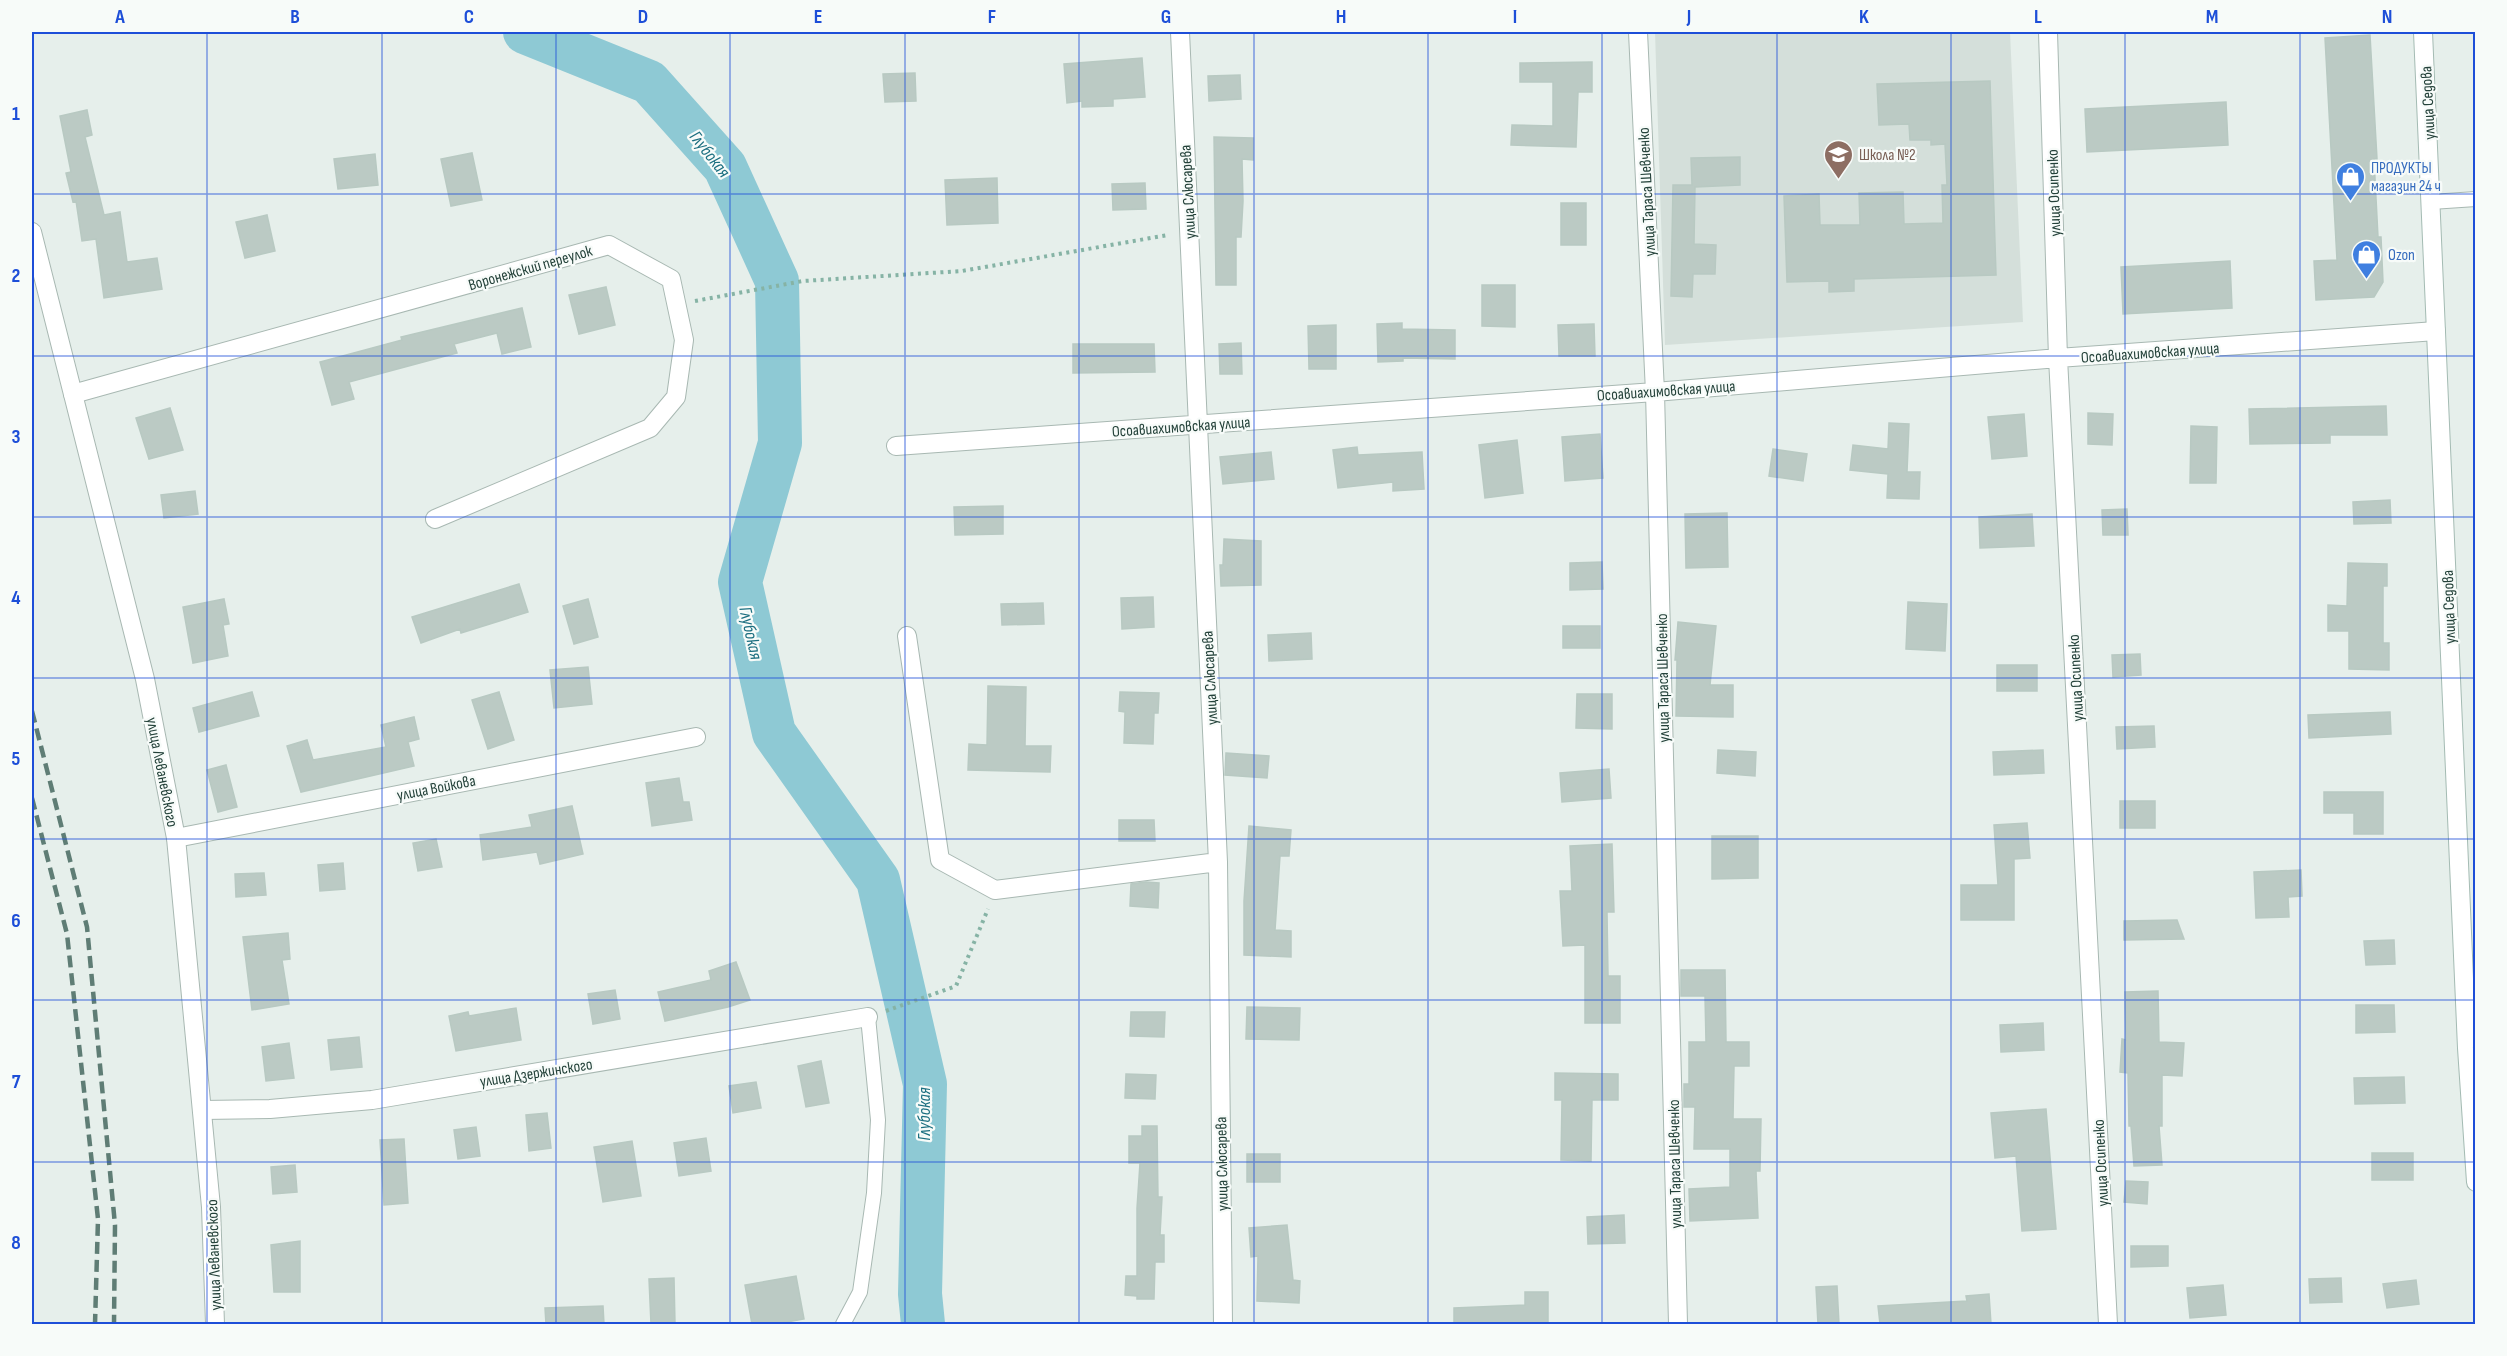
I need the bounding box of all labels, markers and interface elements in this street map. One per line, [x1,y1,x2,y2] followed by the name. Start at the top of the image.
[114,5,125,29] text: A
[290,5,300,29] text: B
[464,5,474,29] text: C
[638,5,648,29] text: D
[814,5,822,29] text: E
[988,5,996,29] text: F
[1161,5,1171,29] text: G
[1336,5,1346,29] text: H
[1513,5,1517,29] text: I
[1686,5,1691,29] text: J
[1859,5,1869,29] text: K
[2034,5,2042,29] text: L
[2206,5,2218,29] text: M
[2382,5,2392,29] text: N
[2417,66,2440,140] street label: улица Седова
[12,102,20,126] text: 1
[685,127,734,182] water label: Глубокая
[1635,127,1660,257] street label: улица Тараса Шевченко
[1822,138,1854,180] school or university icon: Школа №2
[1177,144,1200,240] street label: улица Слюсарева
[1859,146,1916,165] place label: Школа №2
[2043,149,2066,237] street label: улица Осипенко
[2371,159,2441,196] place label: ПРОДУКТЫ магазин 24 ч
[2334,160,2366,202] shop icon: ПРОДУКТЫ магазин 24 ч
[2351,238,2383,280] shop icon: Ozon
[466,241,595,295] street label: Воронежский переулок
[2388,246,2415,265] place label: Ozon
[12,264,20,288] text: 2
[2080,339,2220,368] street label: Осоавиахимовская улица
[1596,377,1736,406] street label: Осоавиахимовская улица
[1111,413,1251,442] street label: Осоавиахимовская улица
[12,425,21,449] text: 3
[2439,570,2460,644] street label: улица Седова
[11,586,21,610] text: 4
[734,605,767,662] water label: Глубокая
[1653,613,1674,743] street label: улица Тараса Шевченко
[1199,630,1222,726] street label: улица Слюсарева
[2065,634,2088,722] street label: улица Осипенко
[142,716,181,829] street label: улица Леваневского
[12,747,21,771] text: 5
[395,772,477,805] street label: улица Войкова
[11,909,21,933] text: 6
[479,1055,594,1092] street label: улица Дзержинского
[12,1070,21,1094] text: 7
[914,1087,935,1141] water label: Глубокая
[1665,1099,1686,1229] street label: улица Тараса Шевченко
[1212,1117,1233,1211] street label: улица Слюсарева
[2090,1119,2113,1207] street label: улица Осипенко
[203,1199,226,1311] street label: улица Леваневского
[11,1231,21,1255] text: 8

